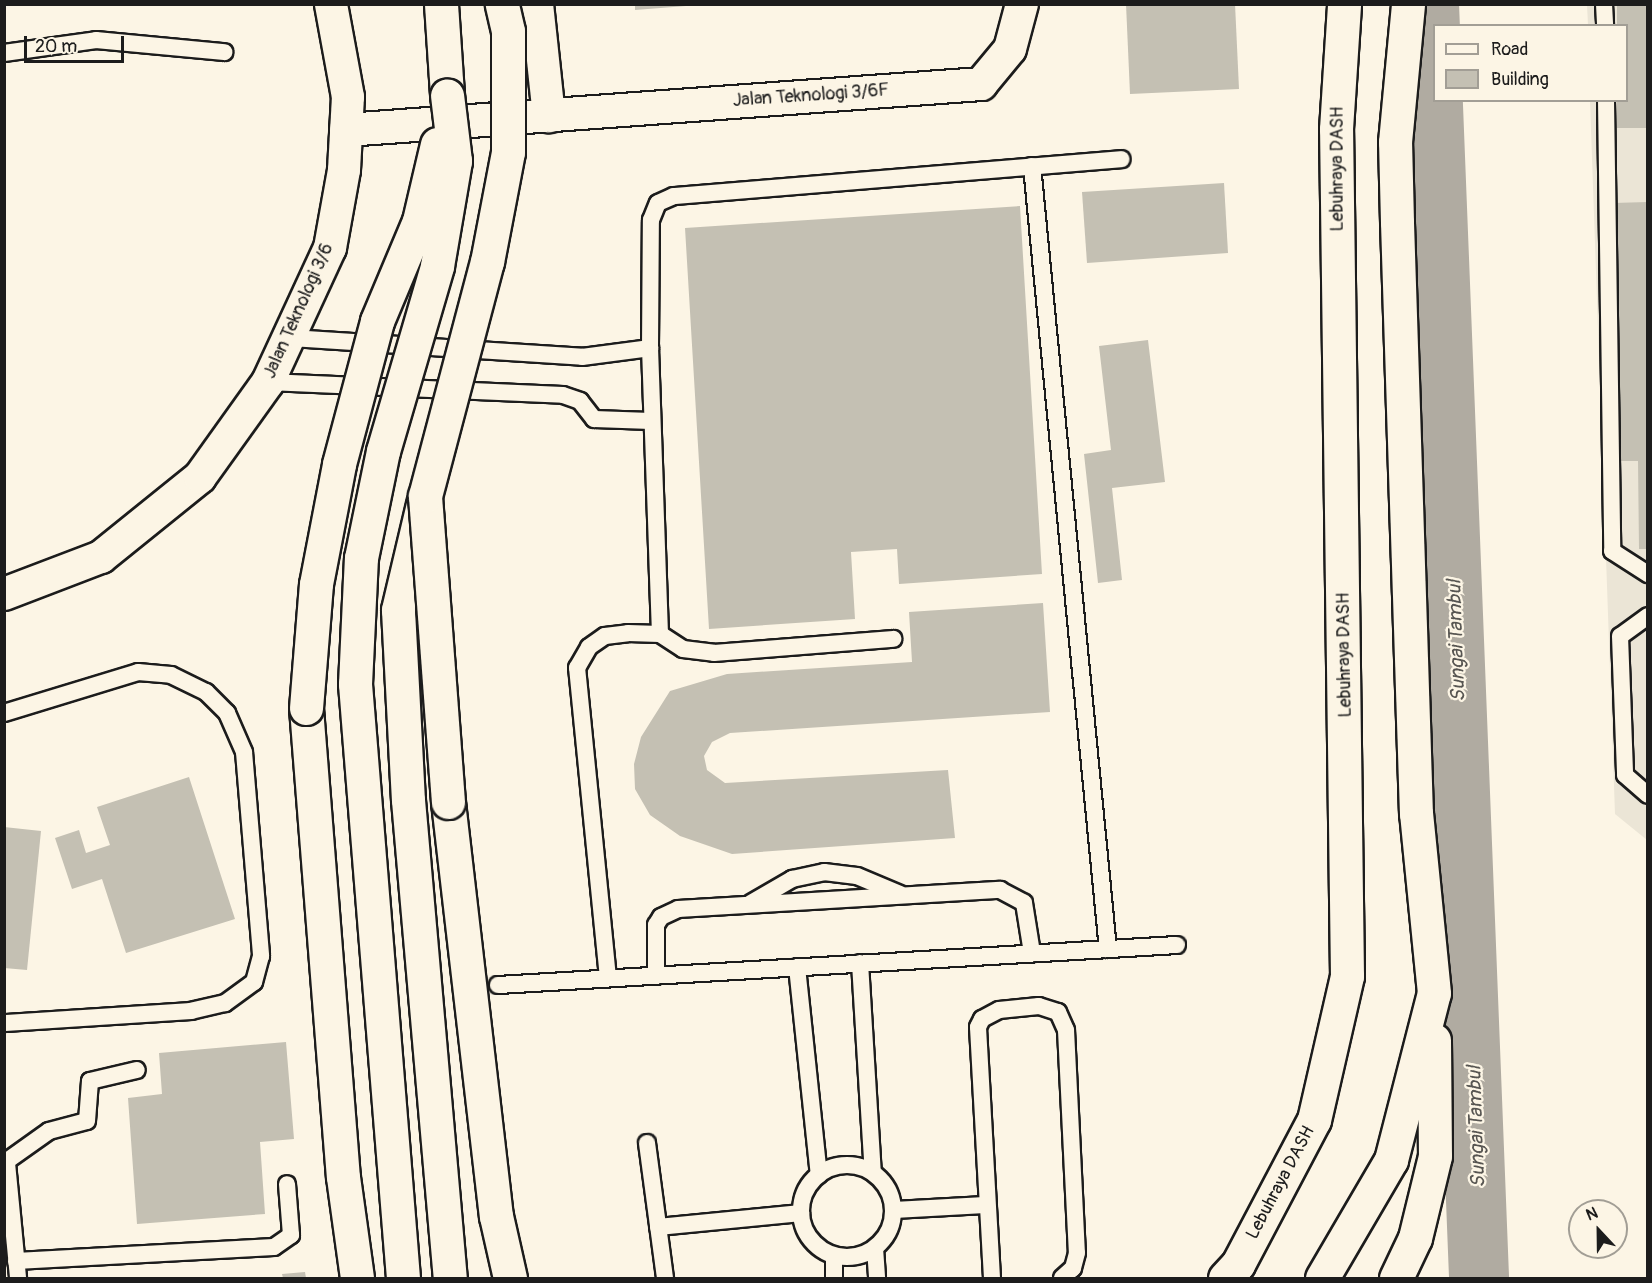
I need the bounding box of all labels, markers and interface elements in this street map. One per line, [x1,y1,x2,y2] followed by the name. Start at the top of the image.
[27,24,128,62] scale bar
[1433,24,1628,102] legend
[35,35,77,58] text: 20 m
[1491,38,1528,61] text: Road
[1491,68,1549,91] text: Building
[732,80,890,112] street label: Jalan Teknologi 3/6F
[1327,107,1349,231] street label: Lebuhraya DASH
[259,240,339,382] street label: Jalan Teknologi 3/6
[1442,580,1470,702] water label: Sungai Tambul
[1333,592,1357,718] street label: Lebuhraya DASH
[1462,1066,1490,1188] water label: Sungai Tambul
[1242,1123,1320,1243] street label: Lebuhraya DASH
[1568,1199,1628,1259] north arrow
[1583,1203,1601,1225] text: N

